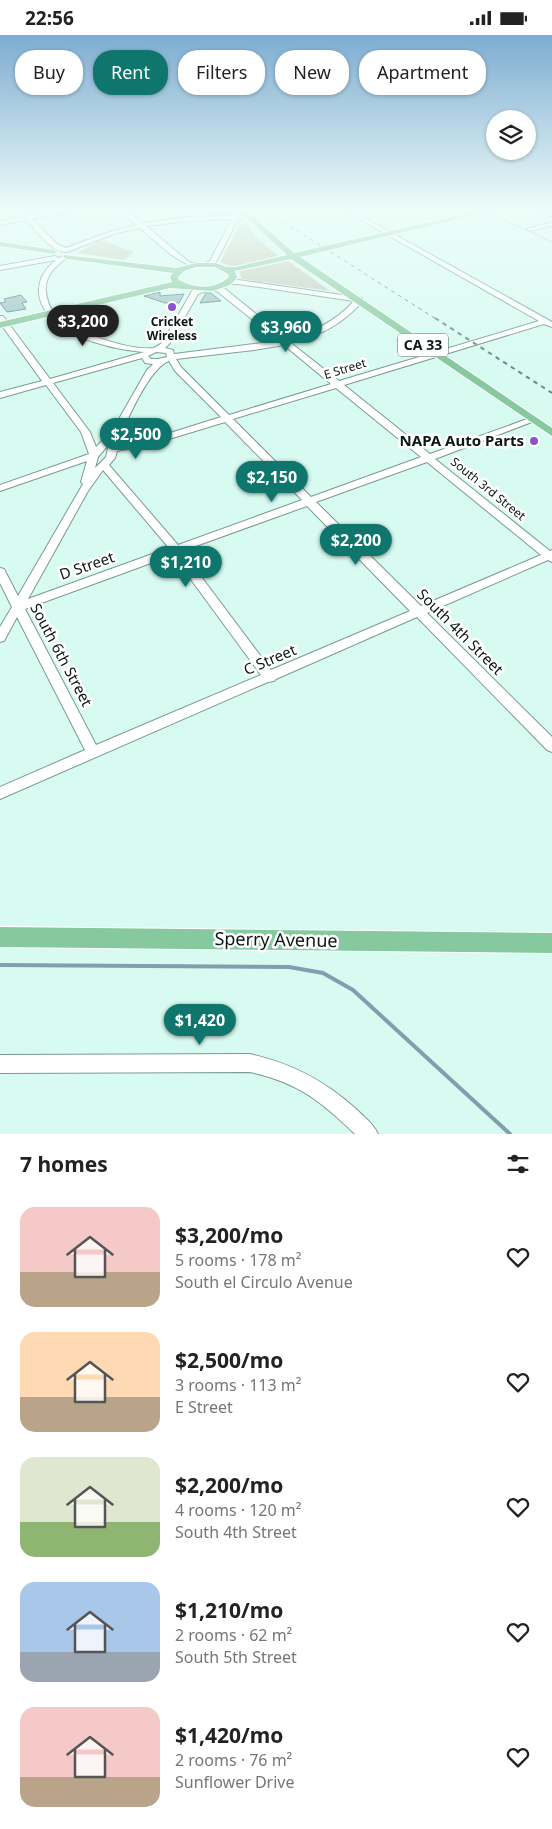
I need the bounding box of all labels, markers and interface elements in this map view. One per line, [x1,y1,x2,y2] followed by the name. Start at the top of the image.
[25,5,74,31] text: 22:56
[15,50,83,95] chip: Buy
[93,50,168,95] chip: Rent
[178,50,265,95] chip: Filters
[275,50,349,95] chip: New
[359,50,486,95] chip: Apartment
[486,110,536,160] map controls
[486,110,536,160] button: layers
[166,301,178,313] marker: Cricket Wireless
[42,305,124,347] pin: $3,200
[58,310,108,332] text: $3,200
[245,311,327,353] pin: $3,960
[147,313,197,344] place label: Cricket Wireless
[261,316,311,338] text: $3,960
[398,333,448,357] road number: CA 33
[322,354,369,383] street label: E Street
[95,417,177,460] pin: $2,500
[111,423,161,445] text: $2,500
[400,430,524,450] place label: NAPA Auto Parts
[528,435,540,447] marker: NAPA Auto Parts
[447,453,530,524] street label: South 3rd Street
[231,461,313,503] pin: $2,150
[247,466,297,488] text: $2,150
[315,523,397,566] pin: $2,200
[331,529,381,551] text: $2,200
[145,545,227,588] pin: $1,210
[57,546,117,584] street label: D Street
[161,551,211,573] text: $1,210
[413,584,509,679] street label: South 4th Street
[26,599,98,710] street label: South 6th Street
[240,639,299,679] street label: C Street
[214,926,338,952] street label: Sperry Avenue
[159,1003,241,1046] pin: $1,420
[175,1009,225,1031] text: $1,420
[20,1150,108,1178] text: 7 homes
[504,1150,532,1178] icon: filters
[175,1221,283,1249] text: $3,200/mo
[60,1227,120,1287] icon: home
[504,1243,532,1271] icon: heart
[175,1249,301,1271] text: 5 rooms · 178 m²
[175,1271,353,1293] text: South el Circulo Avenue
[175,1346,283,1374] text: $2,500/mo
[60,1352,120,1412] icon: home
[504,1368,532,1396] icon: heart
[175,1374,301,1396] text: 3 rooms · 113 m²
[175,1396,233,1418] text: E Street
[175,1471,283,1499] text: $2,200/mo
[60,1477,120,1537] icon: home
[504,1493,532,1521] icon: heart
[175,1499,301,1521] text: 4 rooms · 120 m²
[175,1521,297,1543] text: South 4th Street
[175,1596,283,1624] text: $1,210/mo
[60,1602,120,1662] icon: home
[504,1618,532,1646] icon: heart
[175,1624,292,1646] text: 2 rooms · 62 m²
[175,1646,297,1668] text: South 5th Street
[175,1721,283,1749] text: $1,420/mo
[60,1727,120,1787] icon: home
[504,1743,532,1771] icon: heart
[175,1749,292,1771] text: 2 rooms · 76 m²
[175,1771,295,1793] text: Sunflower Drive

